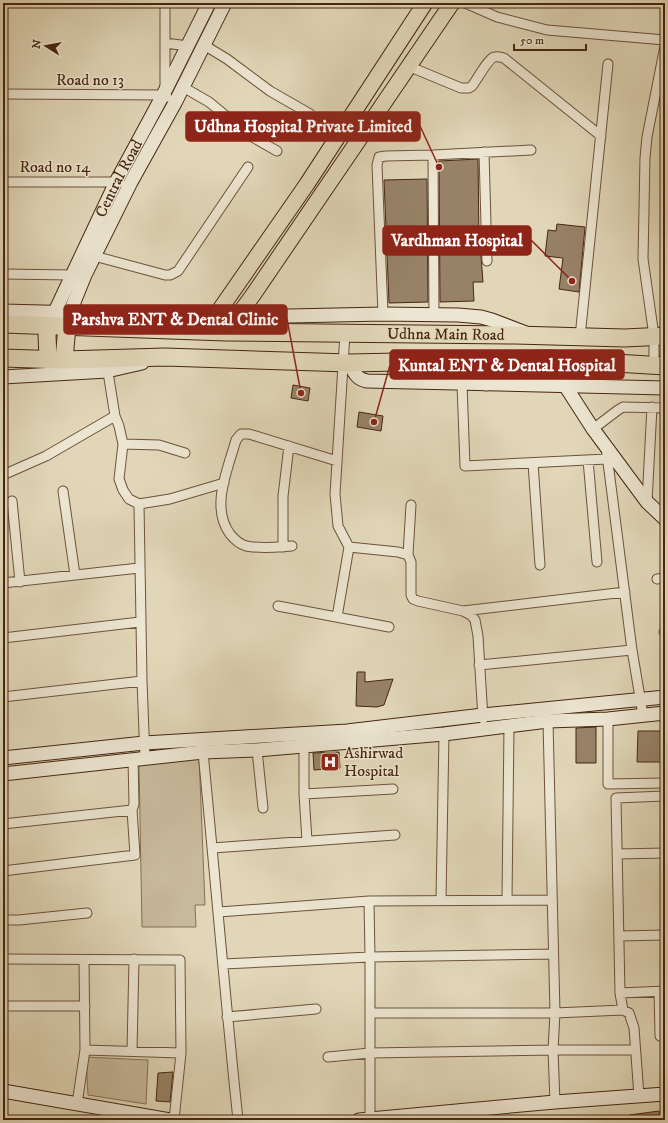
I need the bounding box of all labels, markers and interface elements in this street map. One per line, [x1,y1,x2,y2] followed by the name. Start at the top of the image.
[26,26,66,66] north arrow
[514,26,586,52] scale bar
[520,33,544,48] text: 50 m
[29,39,45,50] text: N
[56,70,124,90] street label: Road no 13
[186,112,420,141] callout: Udhna Hospital Private Limited
[194,116,413,138] text: Udhna Hospital Private Limited
[91,136,147,221] street label: Central Road
[19,157,91,177] street label: Road no 14
[383,226,531,255] callout: Vardhman Hospital
[390,230,524,252] text: Vardhman Hospital
[64,305,287,334] callout: Parshva ENT & Dental Clinic
[72,309,279,331] text: Parshva ENT & Dental Clinic
[387,324,505,345] street label: Udhna Main Road
[390,350,624,379] callout: Kuntal ENT & Dental Hospital
[398,355,617,377] text: Kuntal ENT & Dental Hospital
[344,743,403,781] place label: Ashirwad Hospital
[319,751,341,773] hospital icon: Ashirwad Hospital

